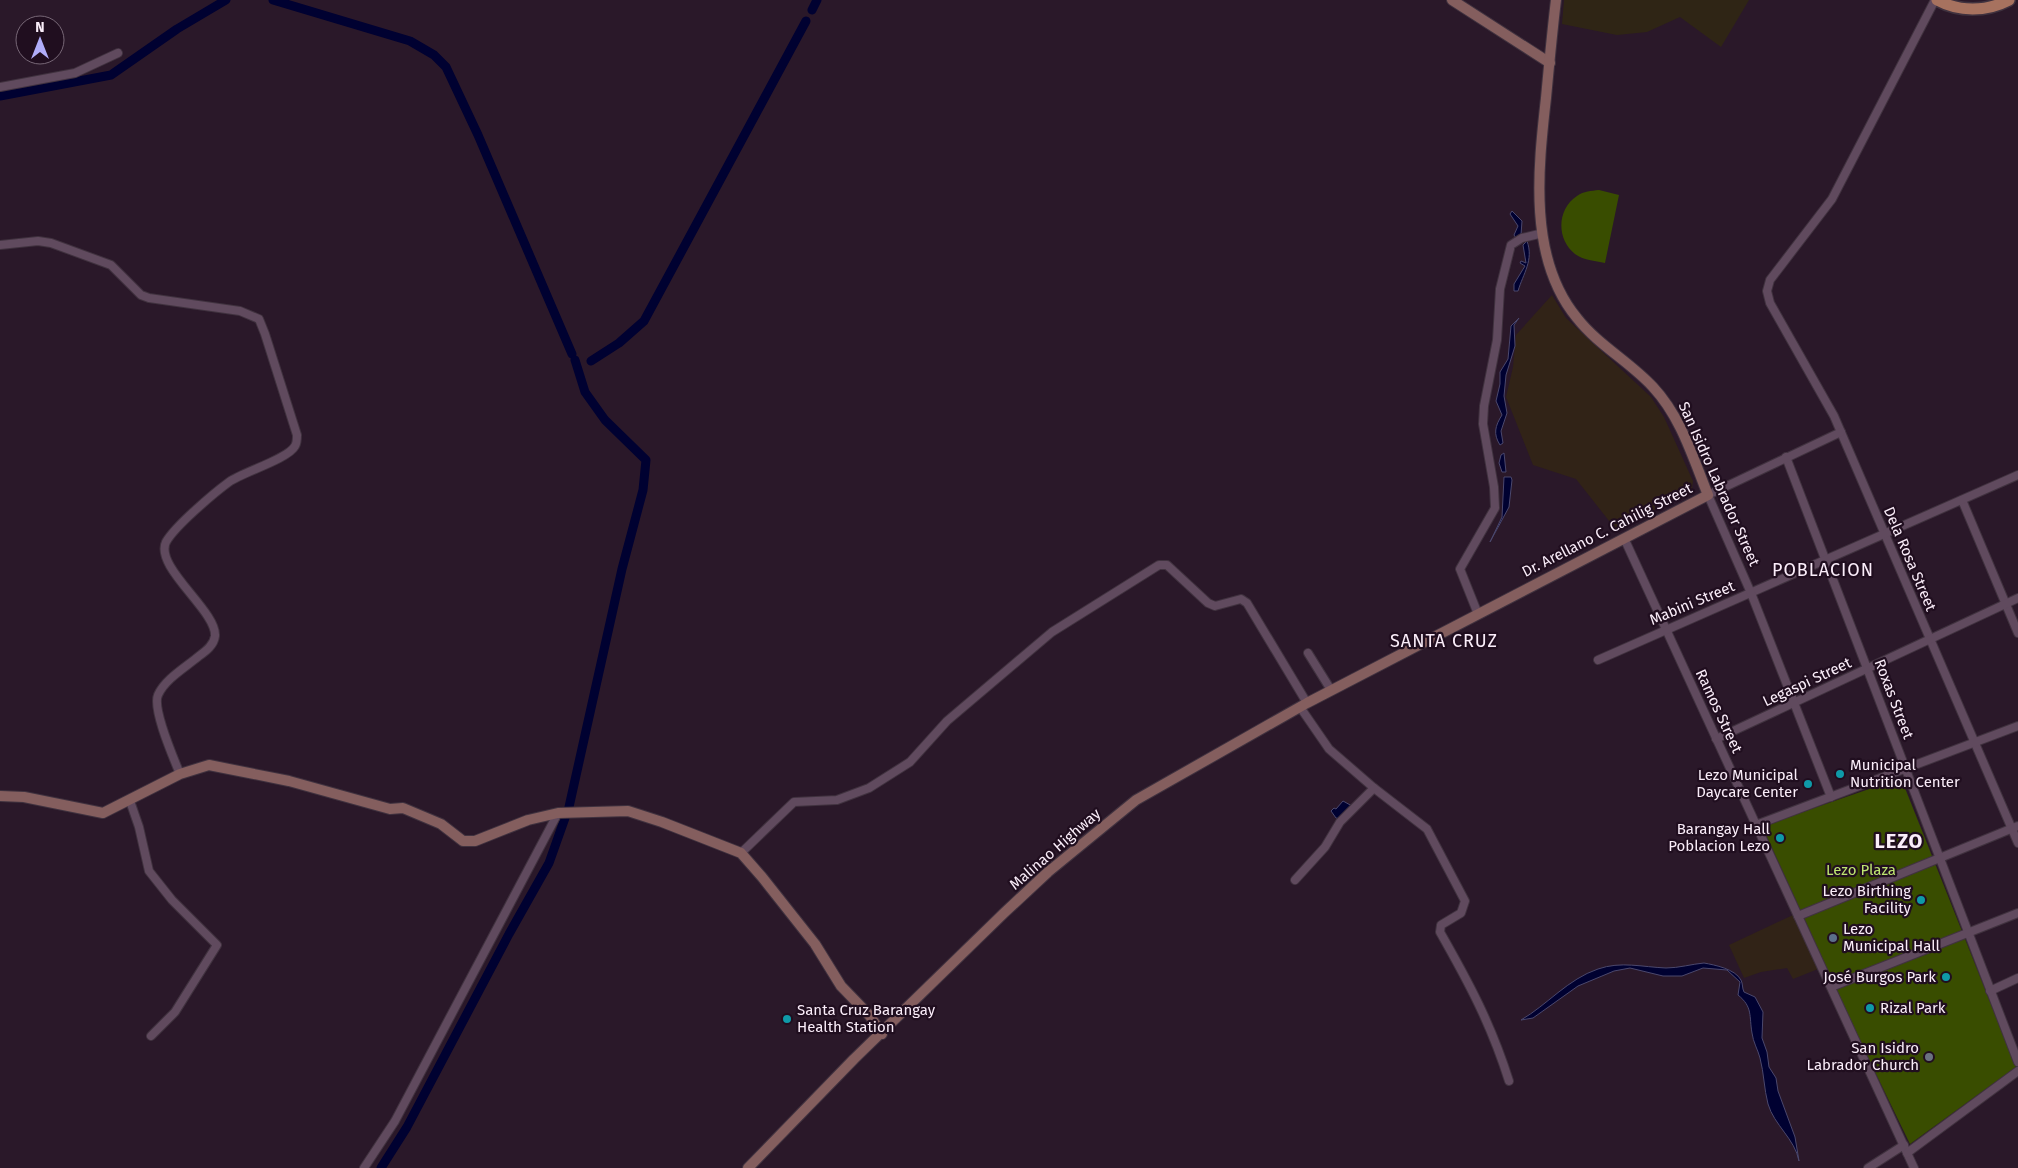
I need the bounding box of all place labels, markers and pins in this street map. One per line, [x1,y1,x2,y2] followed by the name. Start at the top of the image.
[1850,756,1960,791] place label: Municipal Nutrition Center
[1696,766,1799,801] place label: Lezo Municipal Daycare Center
[1834,768,1846,780] marker: Municipal Nutrition Center
[1802,778,1814,790] marker: Lezo Municipal Daycare Center
[1668,820,1771,855] place label: Barangay Hall Poblacion Lezo
[1774,832,1786,844] marker: Barangay Hall Poblacion Lezo
[1822,882,1912,917] place label: Lezo Birthing Facility
[1915,894,1927,906] marker: Lezo Birthing Facility
[1843,920,1941,955] place label: Lezo Municipal Hall
[1827,932,1839,944] marker: Lezo Municipal Hall
[1823,968,1936,986] place label: José Burgos Park
[1940,971,1952,983] marker: José Burgos Park
[1880,999,1946,1017] place label: Rizal Park
[797,1001,936,1036] place label: Santa Cruz Barangay Health Station
[1864,1002,1876,1014] marker: Rizal Park
[781,1013,793,1025] marker: Santa Cruz Barangay Health Station
[1807,1039,1919,1074] place label: San Isidro Labrador Church
[1923,1051,1935,1063] marker: San Isidro Labrador Church

